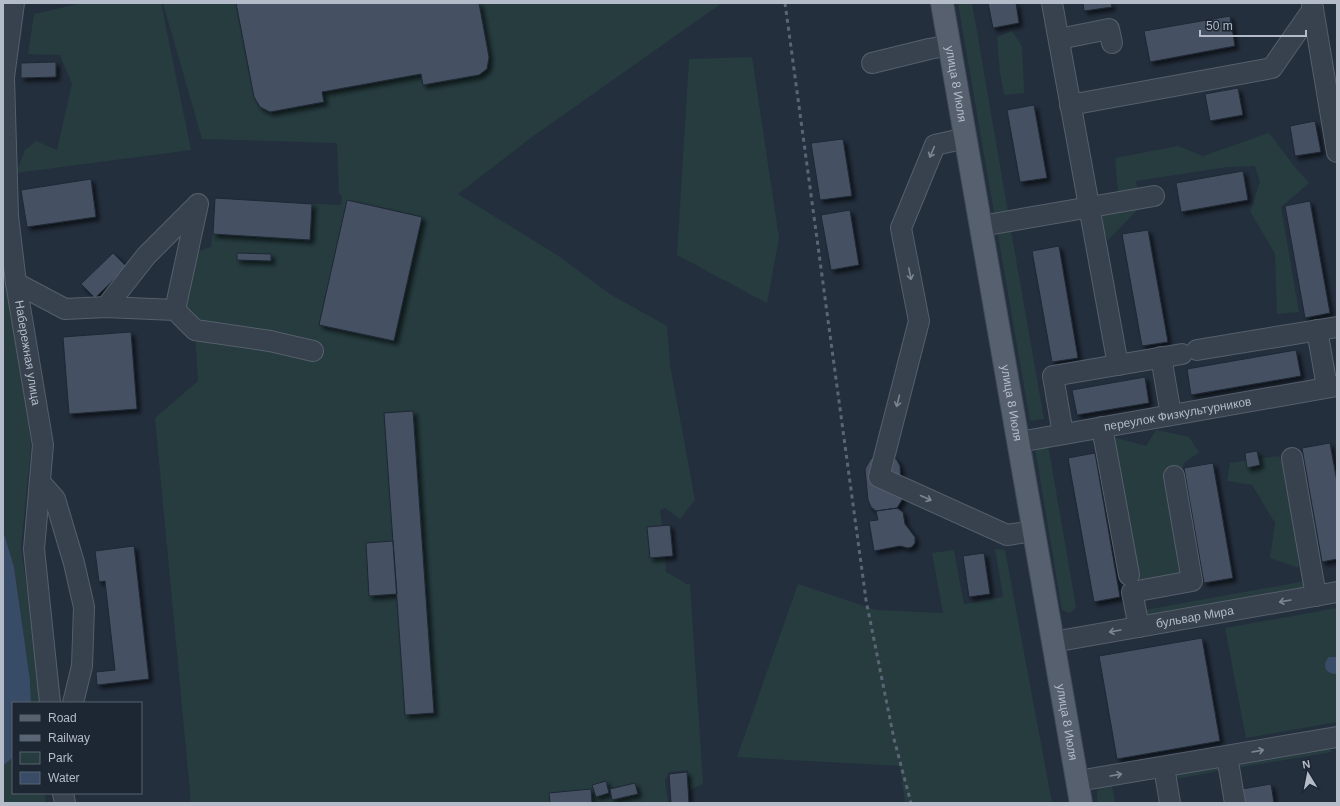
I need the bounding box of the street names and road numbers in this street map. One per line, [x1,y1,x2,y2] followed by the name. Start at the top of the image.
[943,45,970,123] street label: улица 8 Июля
[12,299,43,407] street label: Набережная улица
[998,364,1025,442] street label: улица 8 Июля
[1103,394,1252,434] street label: переулок Физкультурников
[1155,603,1235,631] street label: бульвар Мира
[1053,683,1080,762] street label: улица 8 Июля

